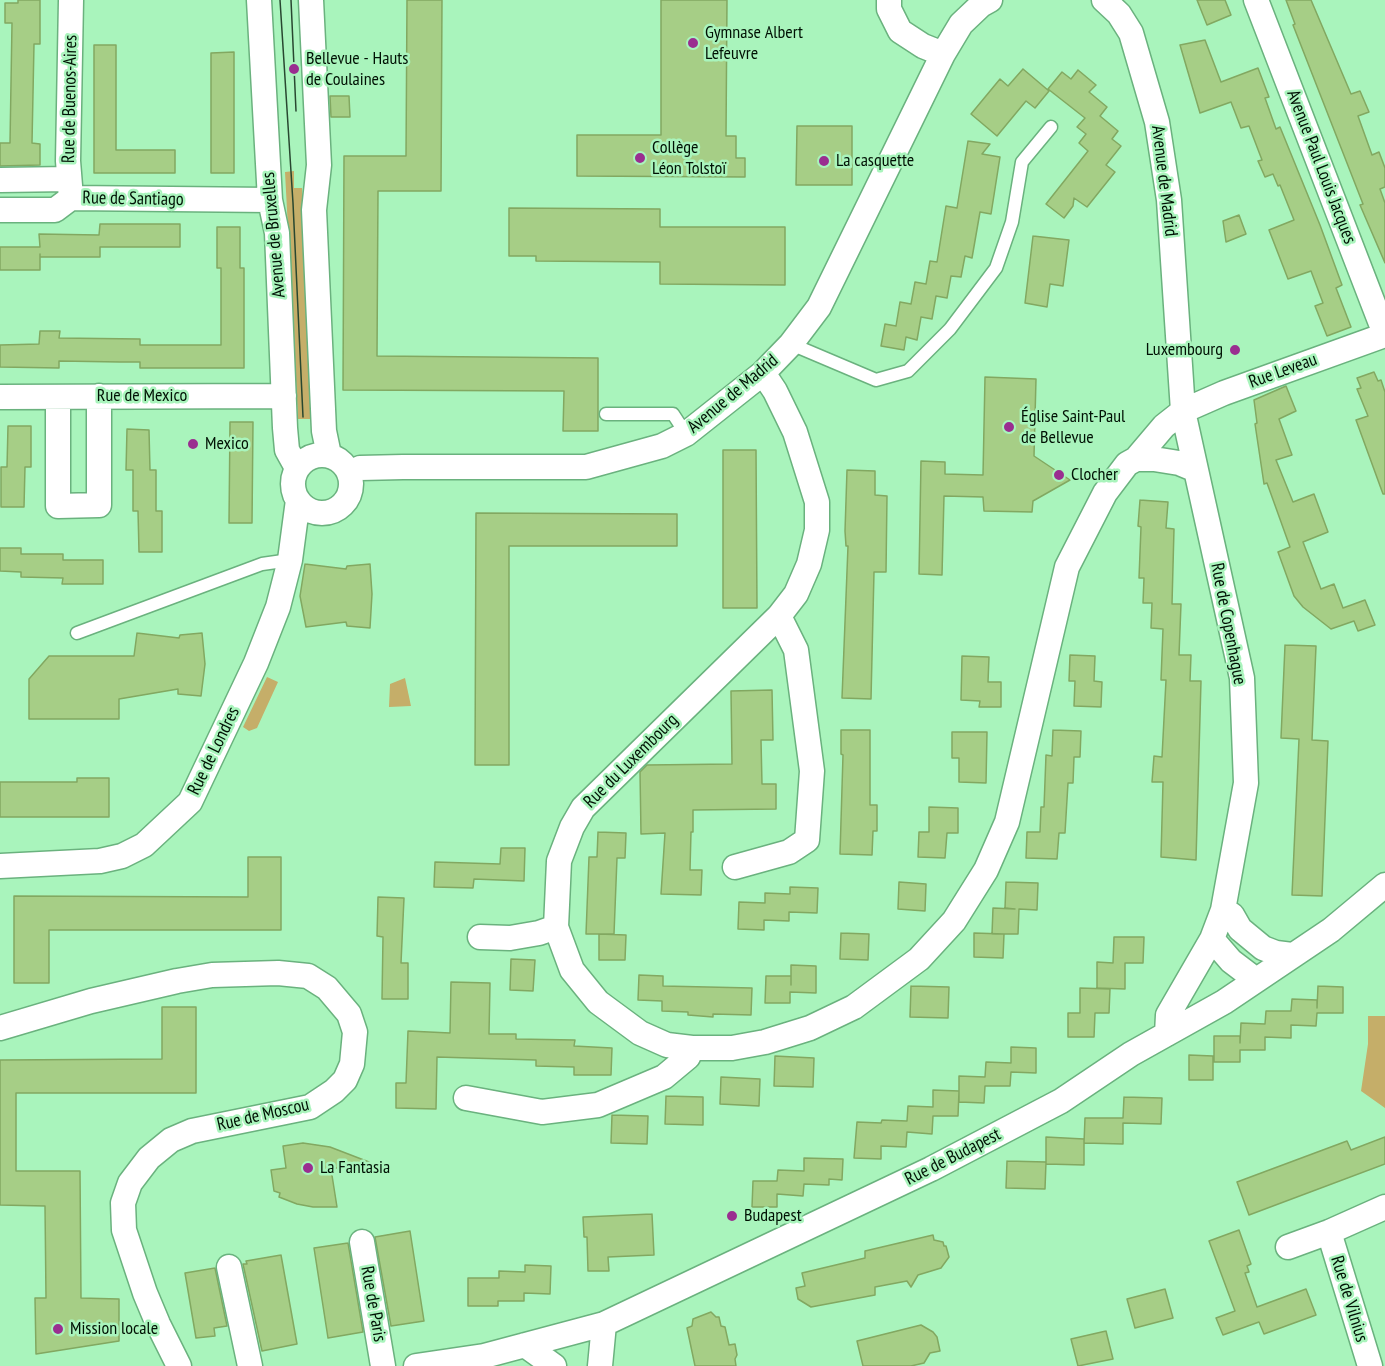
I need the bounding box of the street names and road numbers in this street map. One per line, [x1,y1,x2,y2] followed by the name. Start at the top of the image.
[58,35,82,163] street label: Rue de Buenos-Aires
[1282,87,1360,247] street label: Avenue Paul Louis Jacques
[1146,124,1182,238] street label: Avenue de Madrid
[258,171,290,299] street label: Avenue de Bruxelles
[82,187,184,211] street label: Rue de Santiago
[1246,349,1320,393] street label: Rue Leveau
[683,350,783,438] street label: Avenue de Madrid
[97,385,187,407] street label: Rue de Mexico
[1206,561,1250,687] street label: Rue de Copenhague
[183,703,245,799] street label: Rue de Londres
[579,709,683,813] street label: Rue du Luxembourg
[215,1094,311,1136] street label: Rue de Moscou
[902,1124,1004,1190] street label: Rue de Budapest
[1326,1253,1372,1345] street label: Rue de Vilnius
[356,1264,390,1344] street label: Rue de Paris

